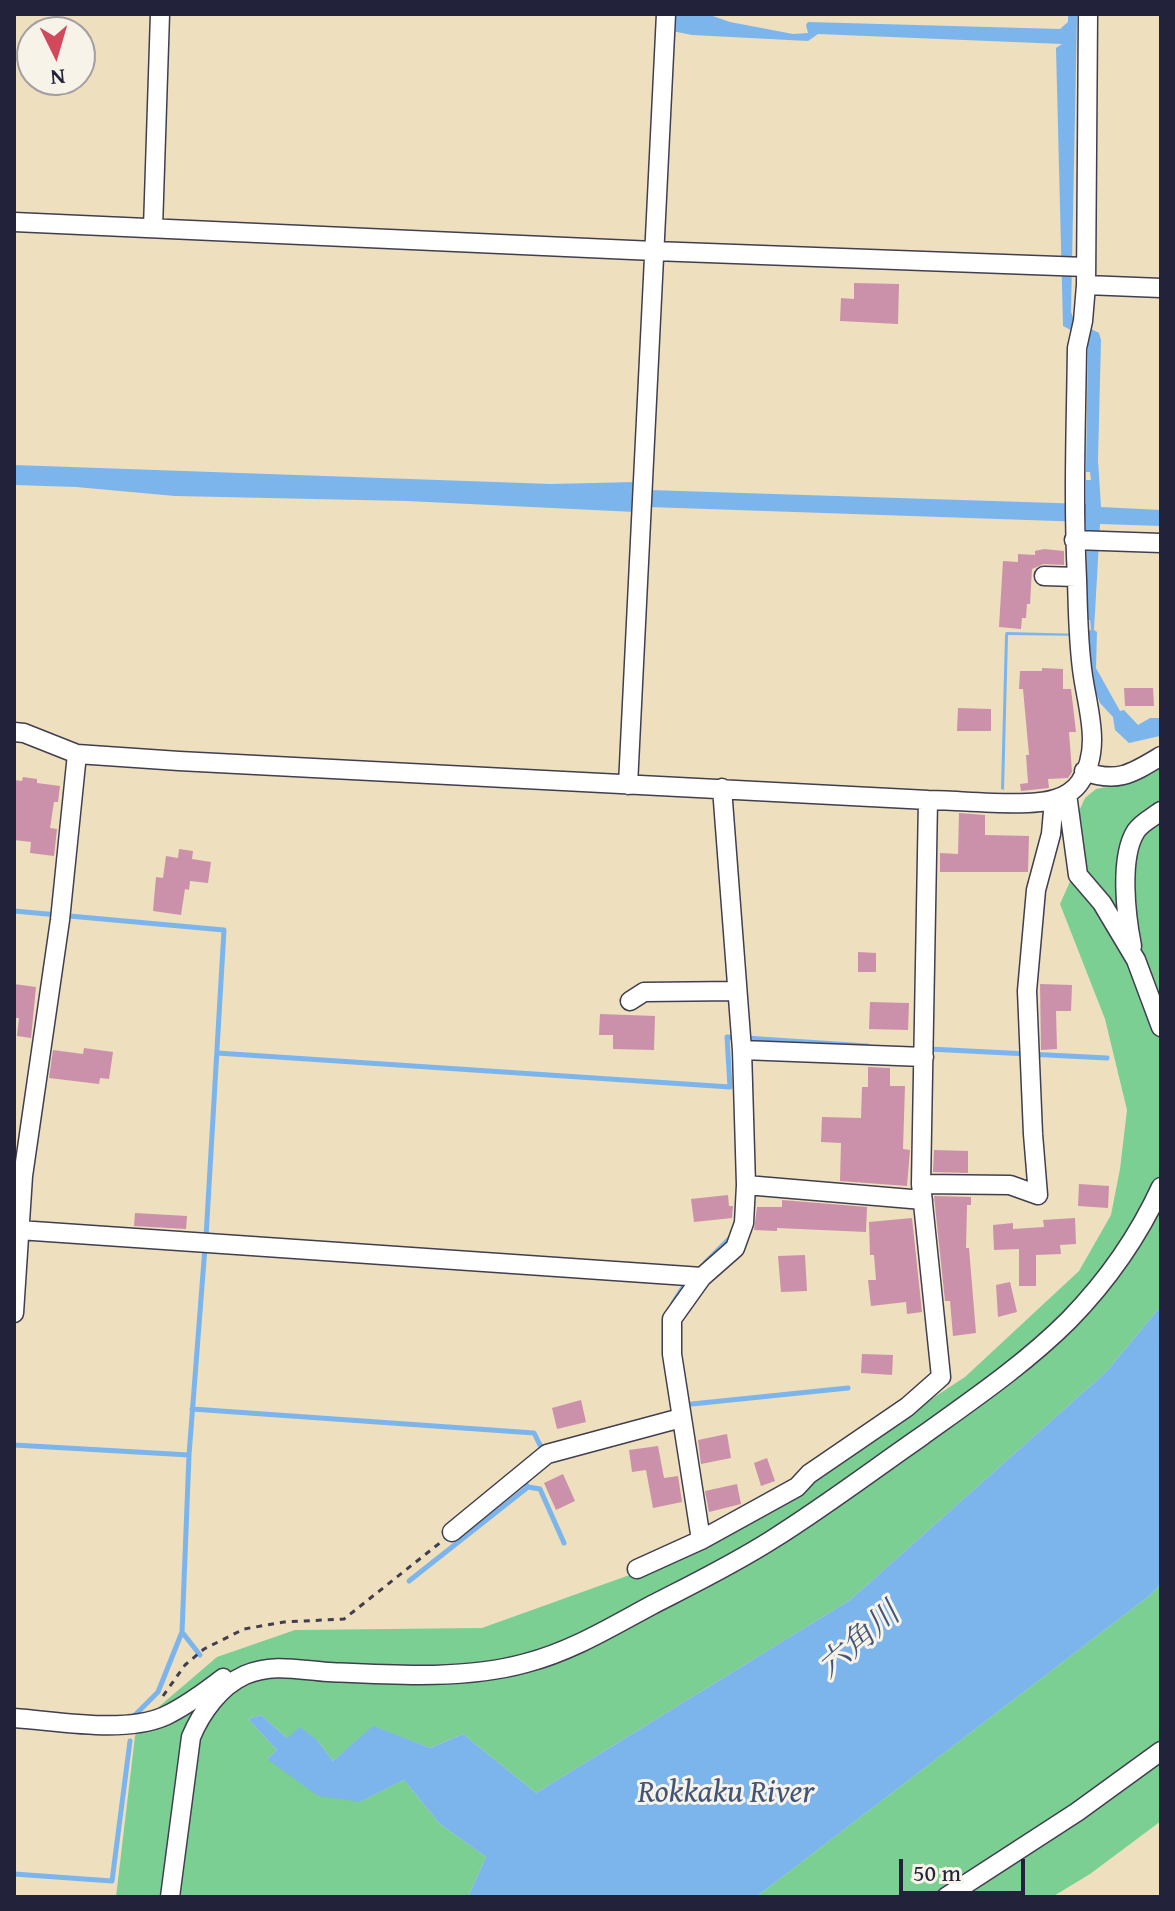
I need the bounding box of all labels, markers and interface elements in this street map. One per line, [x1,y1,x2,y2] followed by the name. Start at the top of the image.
[16,16,96,96] north arrow
[49,61,67,94] text: N
[811,1596,909,1688] water label: 六角川
[638,1775,814,1813] water label: Rokkaku River
[903,1843,1029,1893] scale bar
[913,1855,961,1890] text: 50 m

